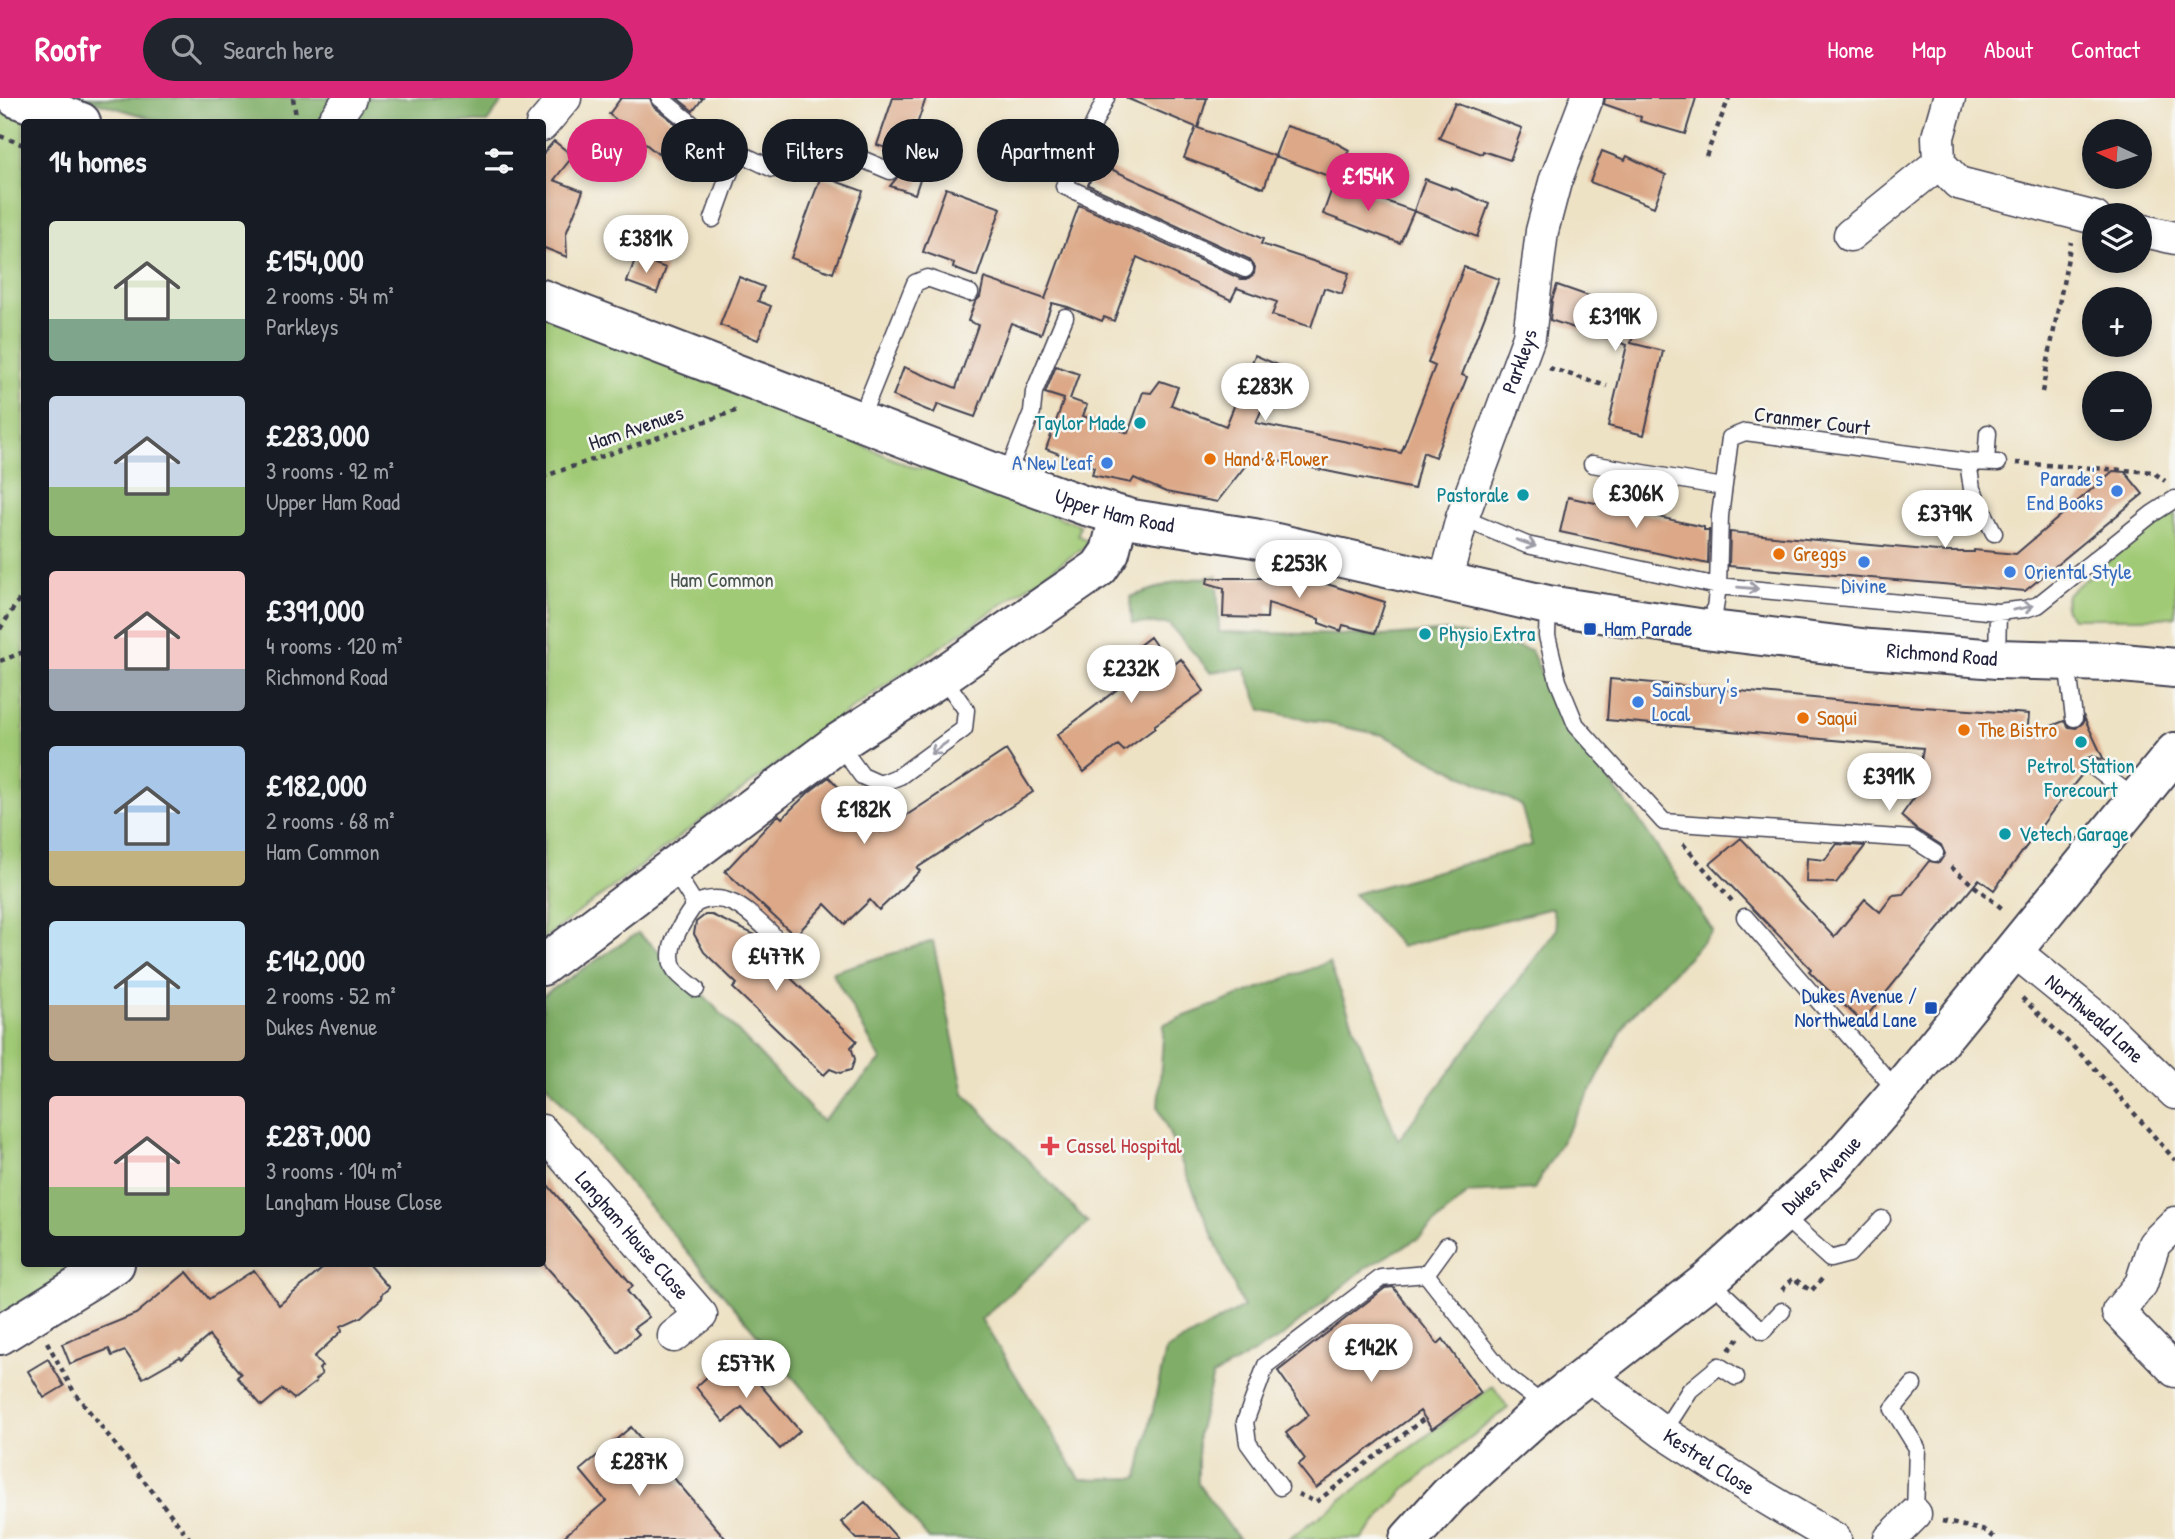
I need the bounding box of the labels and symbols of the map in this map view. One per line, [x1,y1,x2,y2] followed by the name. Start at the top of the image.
[2082,119,2152,189] north arrow
[1319,153,1417,213] pin: £154K
[597,216,695,275] pin: £381K
[1566,294,1664,353] pin: £319K
[1494,328,1544,397] street label: Parkleys
[1216,364,1314,423] pin: £283K
[585,398,687,457] street label: Ham Avenues
[1752,399,1872,442] street label: Cranmer Court
[1035,408,1126,437] place label: Taylor Made
[1132,415,1148,431] marker: Taylor Made
[1224,444,1329,473] place label: Hand & Flower
[1012,448,1093,477] place label: A New Leaf
[1202,451,1218,467] marker: Hand & Flower
[1099,455,1115,471] marker: A New Leaf
[2027,464,2103,517] place label: Parade's End Books
[1587,470,1685,530] pin: £306K
[1437,480,1509,509] place label: Pastorale
[1051,481,1176,539] street label: Upper Ham Road
[2109,483,2125,499] marker: Parade's End Books
[1515,487,1531,503] marker: Pastorale
[1896,490,1994,550] pin: £379K
[1514,538,1536,550] one-way arrow
[1793,539,1846,568] place label: Greggs
[1250,540,1348,600] pin: £253K
[1771,546,1787,562] marker: Greggs
[1856,554,1872,570] marker: Divine
[2024,557,2132,586] place label: Oriental Style
[2002,564,2018,580] marker: Oriental Style
[670,565,774,594] park label: Ham Common
[1841,571,1887,600] place label: Divine
[1736,582,1759,595] one-way arrow
[2011,601,2034,614] one-way arrow
[1604,614,1692,643] place label: Ham Parade
[1439,619,1535,648] place label: Physio Extra
[1582,621,1598,637] marker: Ham Parade
[1417,626,1433,642] marker: Physio Extra
[1885,635,1998,673] street label: Richmond Road
[1082,646,1180,705] pin: £232K
[1652,675,1738,728] place label: Sainsbury's Local
[1630,694,1646,710] marker: Sainsbury's Local
[1817,703,1858,732] place label: Saqui
[1795,710,1811,726] marker: Saqui
[1978,715,2057,744] place label: The Bistro
[1956,722,1972,738] marker: The Bistro
[2073,734,2089,750] marker: Petrol Station Forecourt
[929,740,948,755] one-way arrow
[2027,751,2135,804] place label: Petrol Station Forecourt
[1840,754,1938,813] pin: £391K
[815,786,913,846] pin: £182K
[2019,819,2129,848] place label: Vetech Garage
[1997,826,2013,842] marker: Vetech Garage
[727,934,825,993] pin: £477K
[2039,967,2151,1069] street label: Northweald Lane
[1794,981,1917,1034] place label: Dukes Avenue / Northweald Lane
[1923,1000,1939,1016] marker: Dukes Avenue / Northweald Lane
[1775,1129,1868,1221] street label: Dukes Avenue
[1066,1131,1182,1160] place label: Cassel Hospital
[1040,1136,1060,1156] marker: Cassel Hospital
[569,1165,696,1306] street label: Langham House Close
[1322,1324,1420,1384] pin: £142K
[697,1340,795,1400] pin: £577K
[1658,1421,1761,1502] street label: Kestrel Close
[590,1438,688,1498] pin: £287K

